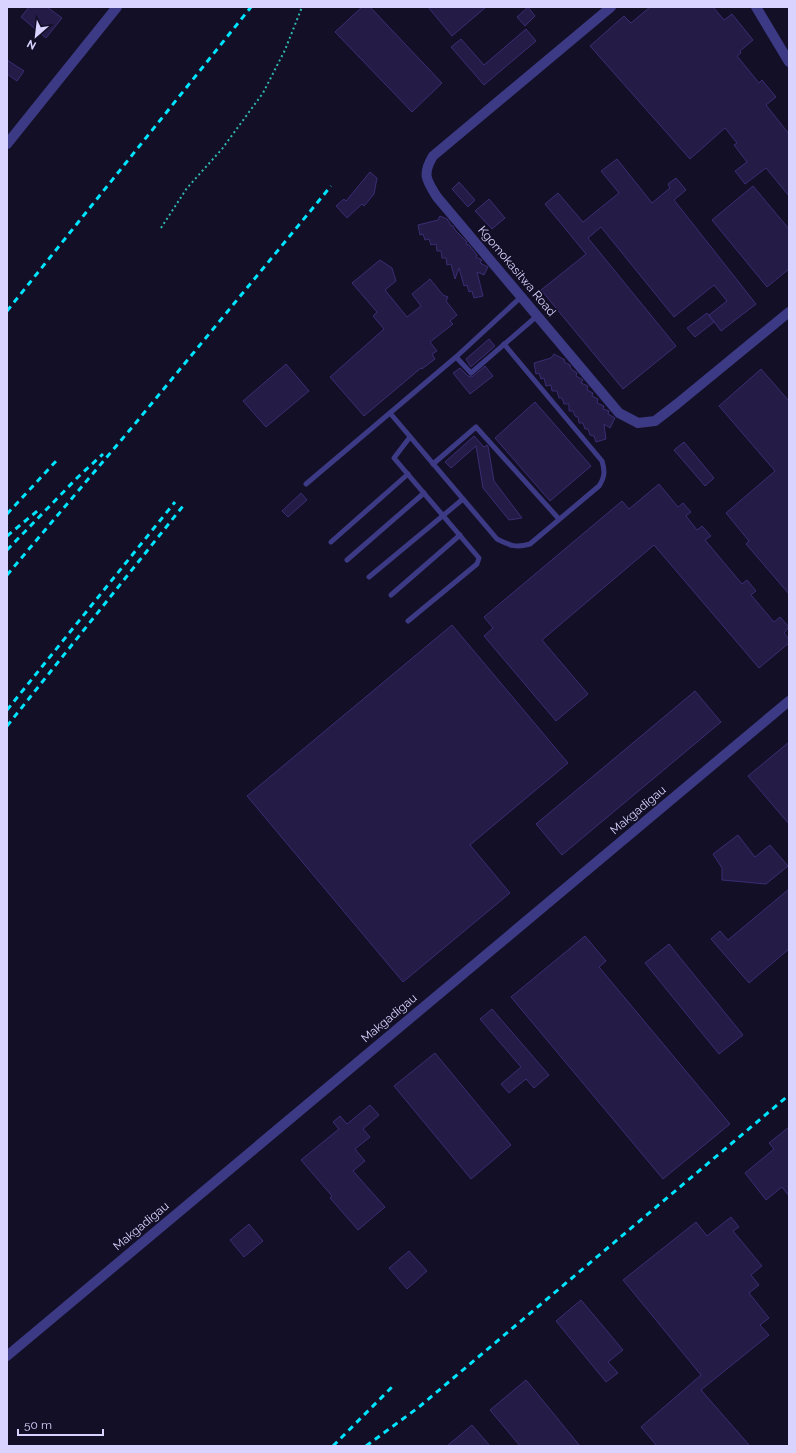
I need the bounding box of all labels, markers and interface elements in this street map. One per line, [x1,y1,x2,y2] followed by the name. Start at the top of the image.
[16,16,56,56] north arrow
[25,37,38,52] text: N
[475,223,559,319] street label: Kgomokasitwa Road
[607,783,669,837] street label: Makgadigau
[358,991,420,1045] street label: Makgadigau
[110,1199,172,1253] street label: Makgadigau
[18,1411,103,1437] scale bar
[24,1418,52,1432] text: 50 m

